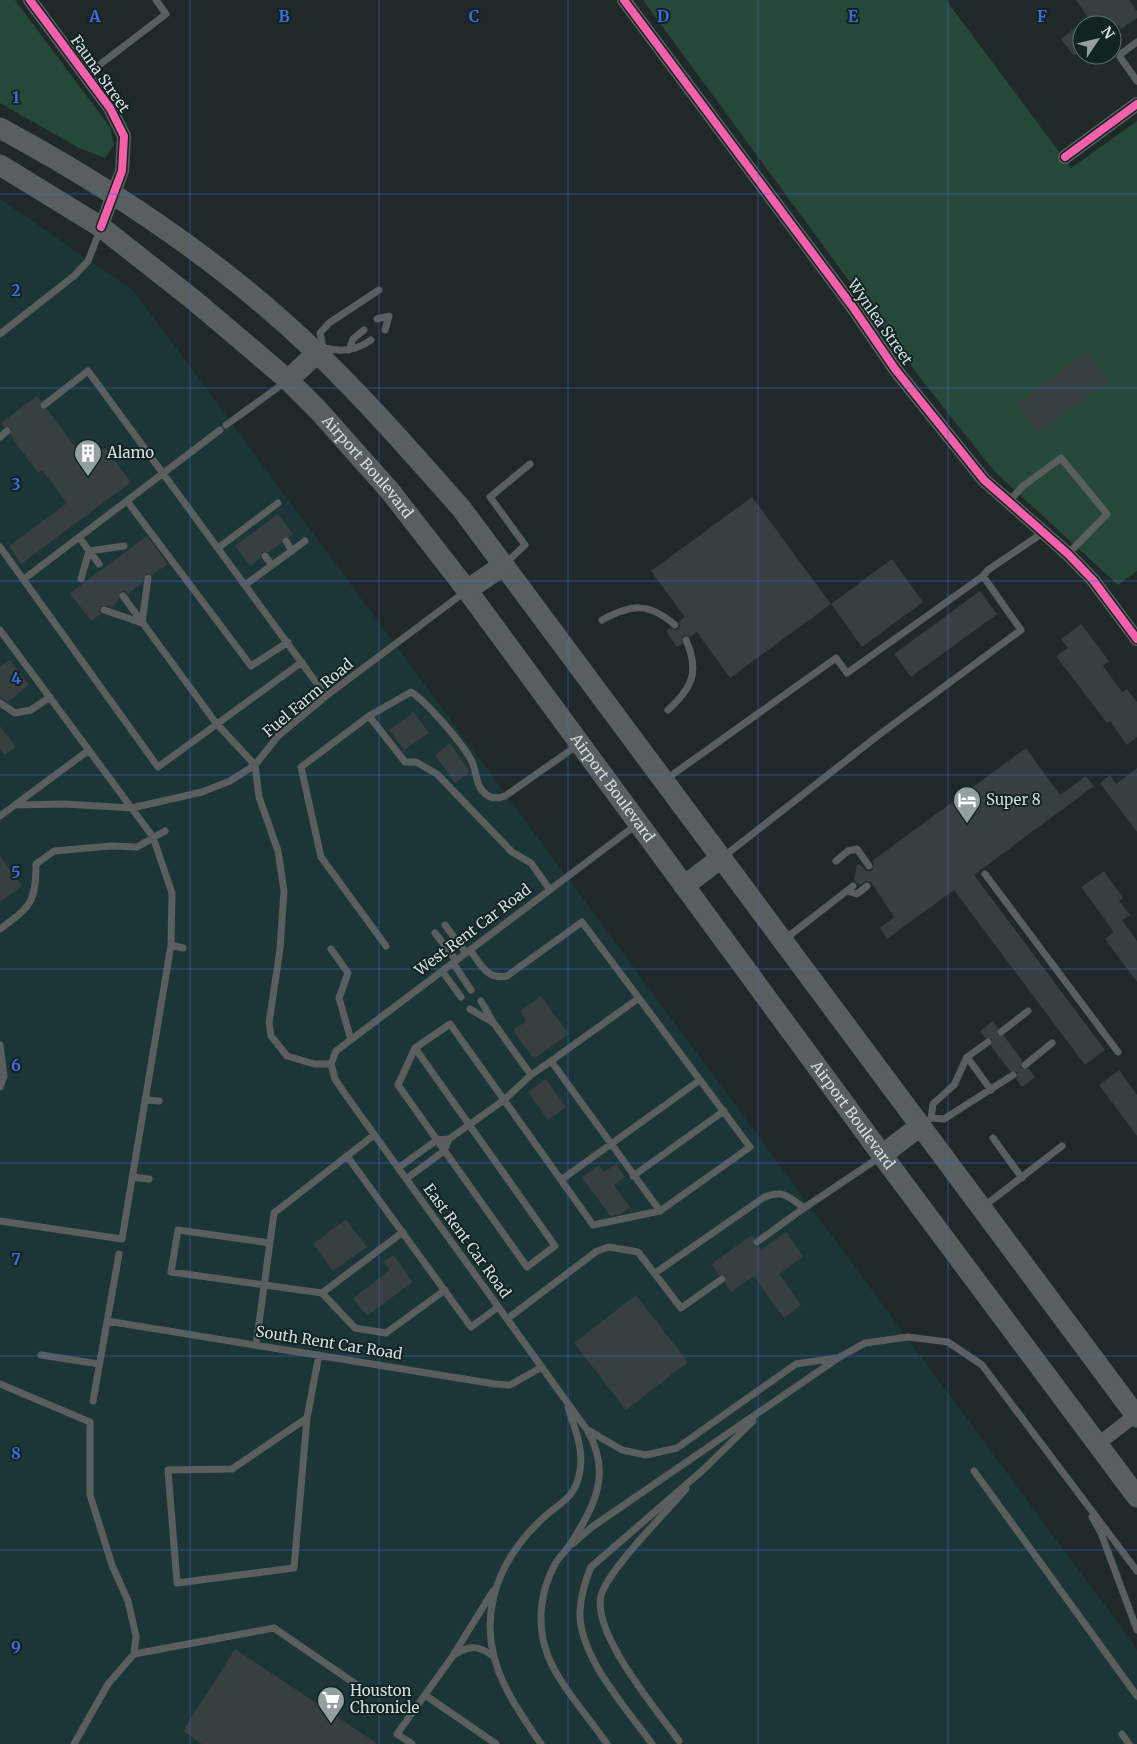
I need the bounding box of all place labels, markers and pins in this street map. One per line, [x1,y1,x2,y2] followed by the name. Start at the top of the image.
[73,438,103,477] building icon: Alamo
[106,443,154,462] place label: Alamo
[952,785,982,824] hotel icon: Super 8
[986,790,1041,809] place label: Super 8
[350,1681,420,1717] place label: Houston Chronicle
[316,1685,346,1724] supermarket icon: Houston Chronicle

